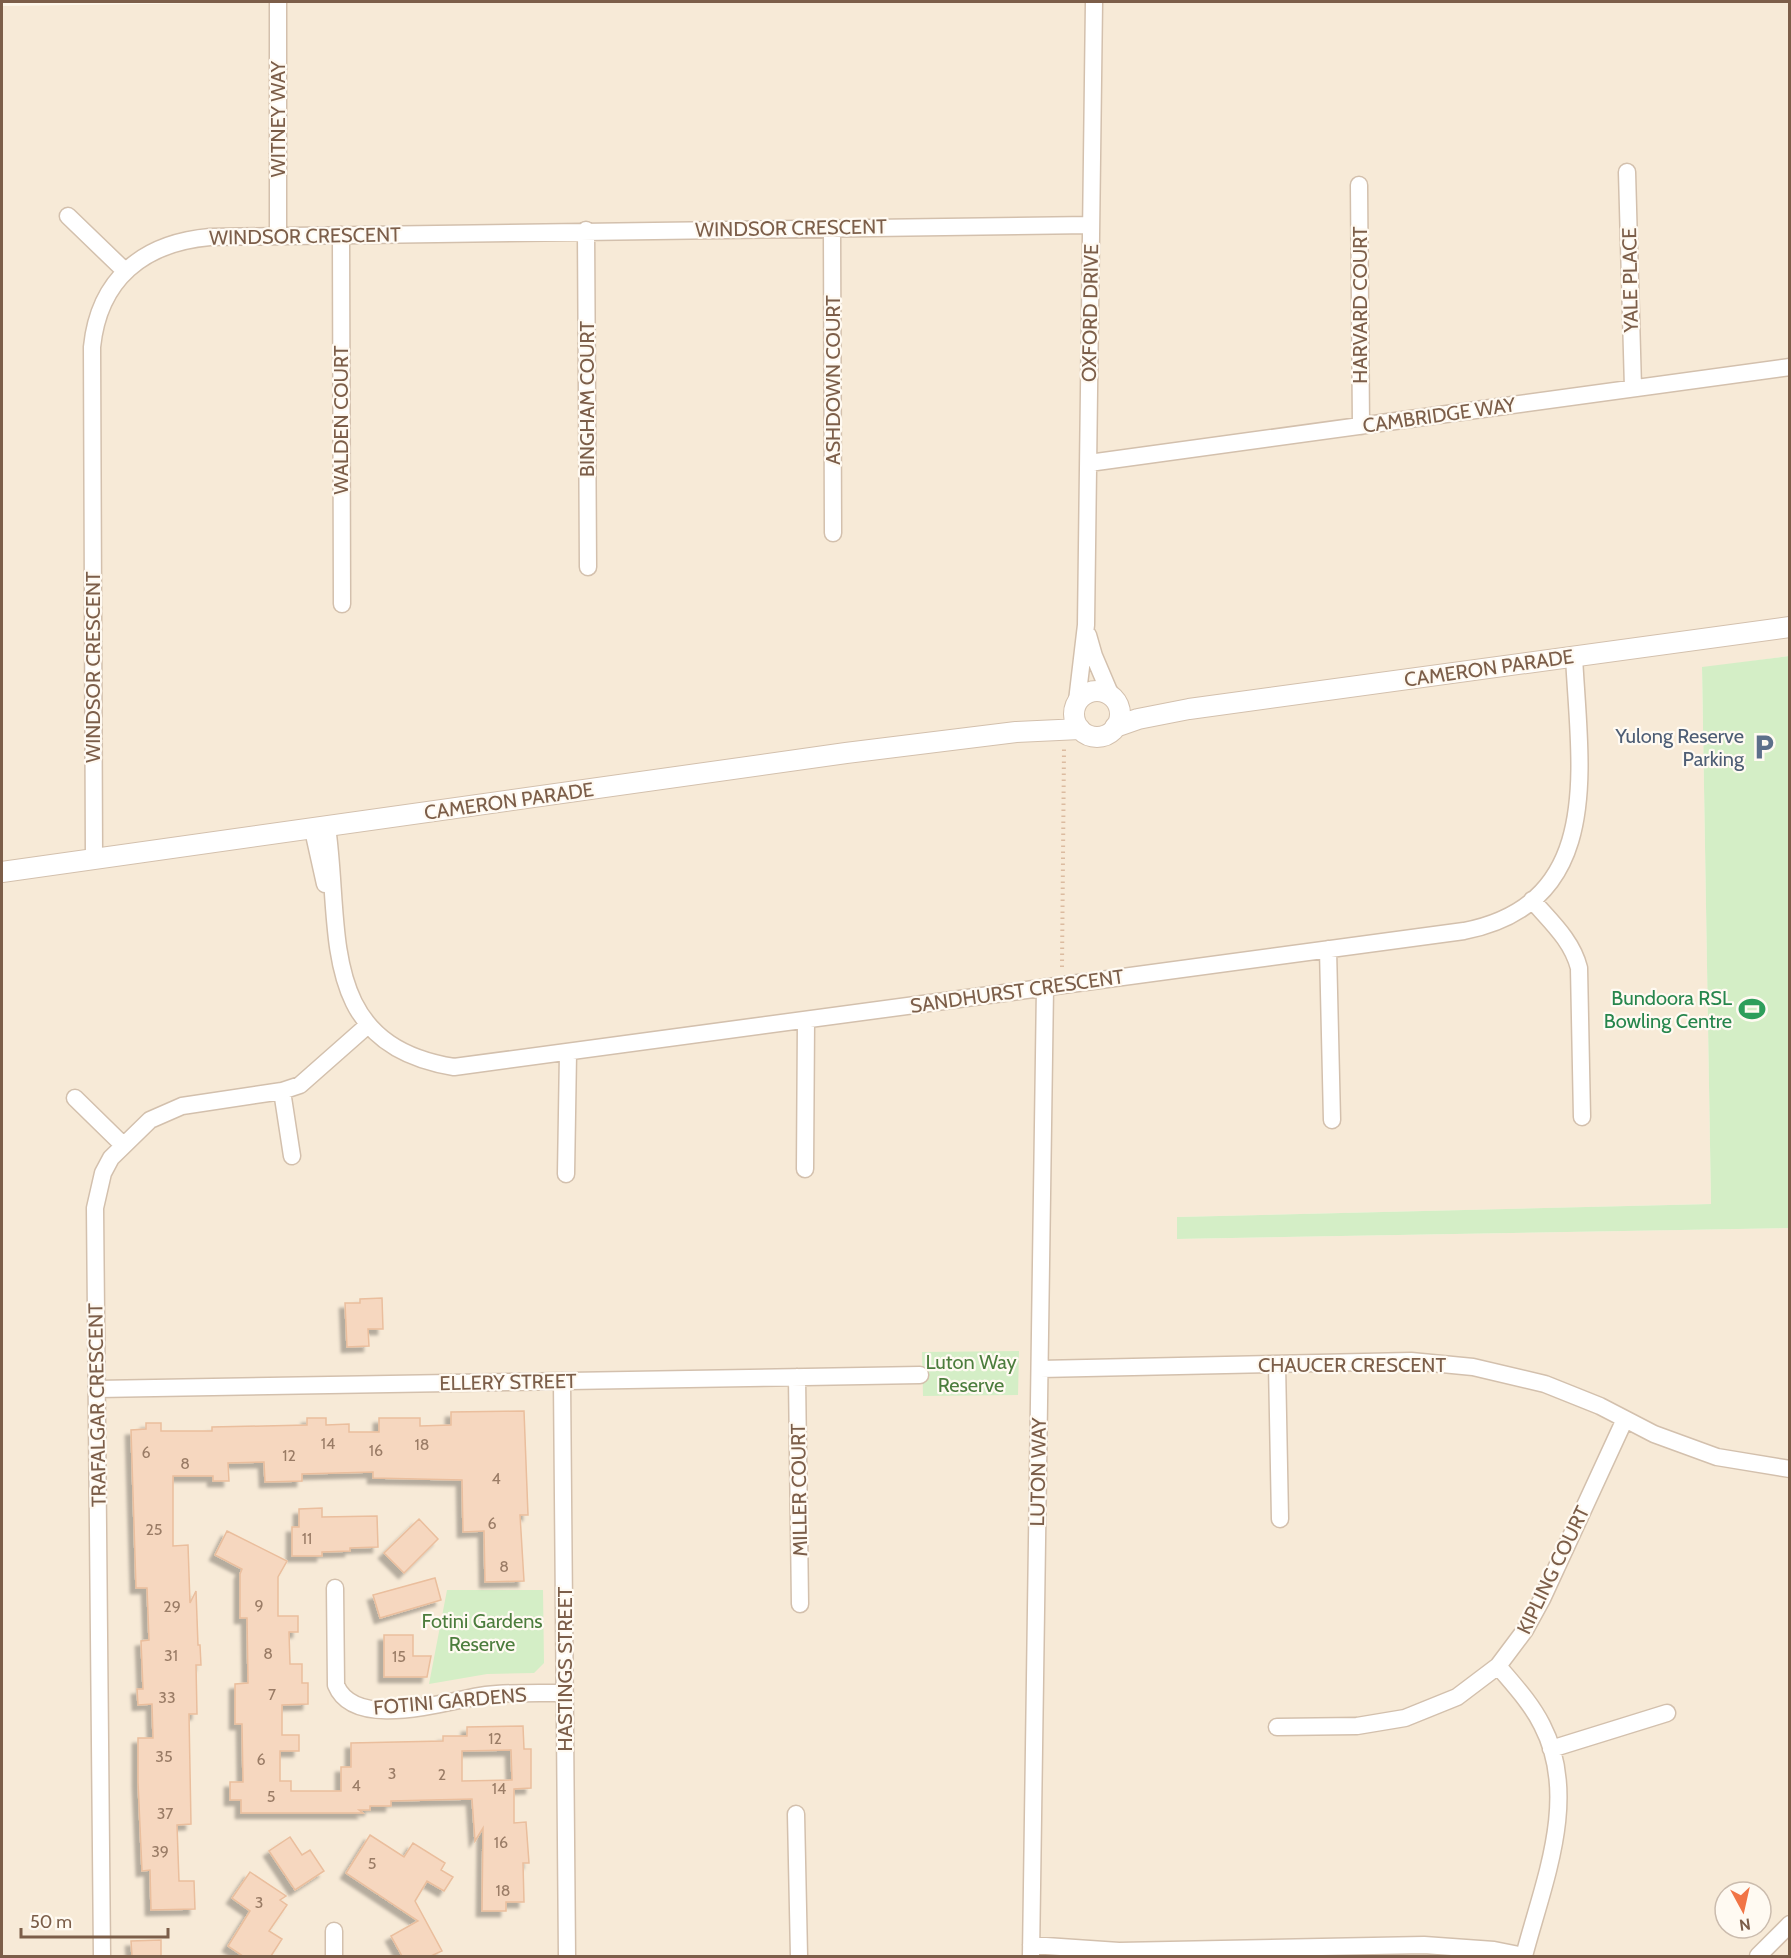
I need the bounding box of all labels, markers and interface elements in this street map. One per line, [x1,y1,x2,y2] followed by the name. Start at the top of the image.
[266,60,290,177] street label: WITNEY WAY
[695,214,887,242] street label: WINDSOR CRESCENT
[209,222,401,250] street label: WINDSOR CRESCENT
[1348,226,1372,384] street label: HARVARD COURT
[1617,227,1643,334] street label: YALE PLACE
[1077,244,1103,382] street label: OXFORD DRIVE
[821,295,845,465] street label: ASHDOWN COURT
[575,321,599,477] street label: BINGHAM COURT
[329,345,353,495] street label: WALDEN COURT
[1361,392,1518,438] street label: CAMBRIDGE WAY
[81,571,105,763] street label: WINDSOR CRESCENT
[1403,644,1575,692] street label: CAMERON PARADE
[1615,724,1745,771] place label: Yulong Reserve Parking
[1749,732,1779,762] parking icon: Yulong Reserve Parking
[423,777,595,825] street label: CAMERON PARADE
[909,964,1126,1018] street label: SANDHURST CRESCENT
[1604,986,1732,1033] place label: Bundoora RSL Bowling Centre
[1737,994,1767,1024] sports icon: Bundoora RSL Bowling Centre
[83,1303,111,1507] street label: TRAFALGAR CRESCENT
[925,1350,1017,1397] park label: Luton Way Reserve
[1258,1353,1446,1377] street label: CHAUCER CRESCENT
[439,1369,577,1395] street label: ELLERY STREET
[1025,1417,1051,1527] street label: LUTON WAY
[786,1423,812,1557] street label: MILLER COURT
[321,1434,335,1453] house number: 14
[415,1435,429,1454] house number: 18
[369,1441,383,1460] house number: 16
[141,1443,151,1462] house number: 6
[282,1446,296,1465] house number: 12
[180,1454,190,1473] house number: 8
[491,1469,501,1488] house number: 4
[1512,1502,1594,1638] street label: KIPLING COURT
[487,1514,497,1533] house number: 6
[145,1520,163,1539] house number: 25
[302,1529,312,1548] house number: 11
[499,1557,509,1576] house number: 8
[553,1586,577,1751] street label: HASTINGS STREET
[254,1596,264,1615] house number: 9
[163,1597,181,1616] house number: 29
[421,1609,543,1656] park label: Fotini Gardens Reserve
[263,1644,273,1663] house number: 8
[164,1646,178,1665] house number: 31
[392,1647,406,1666] house number: 15
[372,1682,528,1720] street label: FOTINI GARDENS
[268,1685,276,1704] house number: 7
[158,1688,176,1707] house number: 33
[488,1729,502,1748] house number: 12
[155,1747,173,1766] house number: 35
[256,1750,266,1769] house number: 6
[388,1764,396,1783] house number: 3
[438,1765,446,1784] house number: 2
[351,1776,361,1795] house number: 4
[492,1779,506,1798] house number: 14
[267,1787,275,1806] house number: 5
[157,1804,173,1823] house number: 37
[494,1833,508,1852] house number: 16
[151,1842,169,1861] house number: 39
[368,1854,376,1873] house number: 5
[1713,1880,1773,1940] north arrow
[496,1881,510,1900] house number: 18
[255,1893,263,1912] house number: 3
[21,1901,168,1939] scale bar
[30,1911,72,1933] text: 50 m
[1738,1914,1752,1935] text: N

